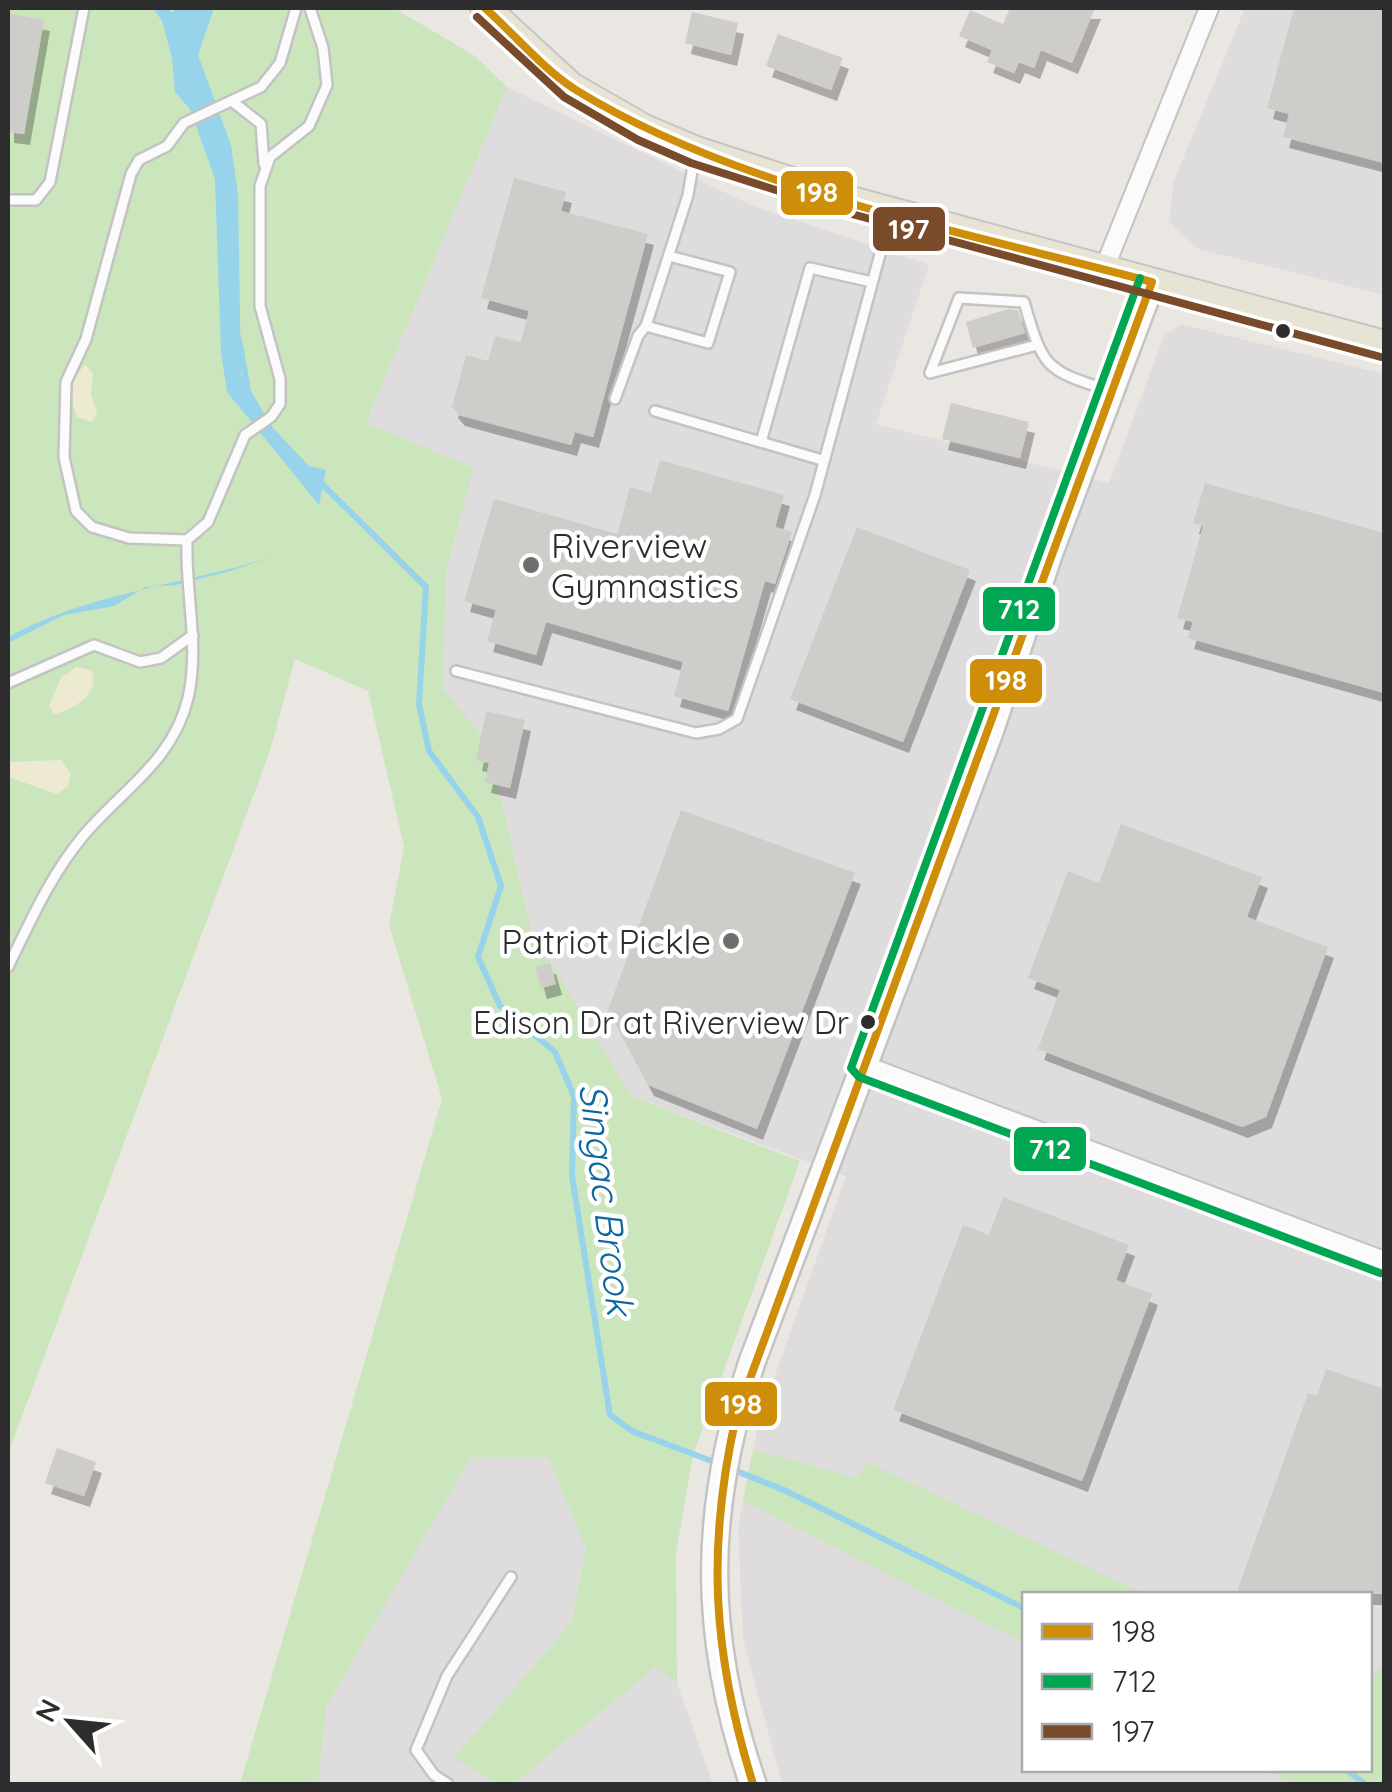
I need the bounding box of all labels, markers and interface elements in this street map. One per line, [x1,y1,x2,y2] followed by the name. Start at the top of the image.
[779,169,855,217] line badge: 198
[796,174,838,209] text: 198
[871,205,947,253] line badge: 197
[888,211,930,246] text: 197
[1273,321,1293,341] unlabelled marker
[551,523,739,607] place label: Riverview Gymnastics
[520,554,542,576] marker: Riverview Gymnastics
[981,585,1057,633] line badge: 712
[997,591,1041,626] text: 712
[968,657,1044,705] line badge: 198
[985,662,1027,697] text: 198
[501,919,711,963] place label: Patriot Pickle
[720,930,742,952] marker: Patriot Pickle
[473,1002,849,1042] place label: Edison Dr at Riverview Dr
[858,1012,878,1032] marker: Edison Dr at Riverview Dr
[569,1081,645,1321] water label: Singac Brook
[1012,1125,1088,1173] line badge: 712
[1028,1131,1072,1166] text: 712
[703,1380,779,1428] line badge: 198
[720,1386,762,1421] text: 198
[1022,1592,1372,1772] legend
[1112,1612,1156,1650] text: 198
[1112,1662,1157,1700] text: 712
[20,1672,120,1772] north arrow
[27,1693,68,1728] text: N
[1112,1712,1154,1750] text: 197

